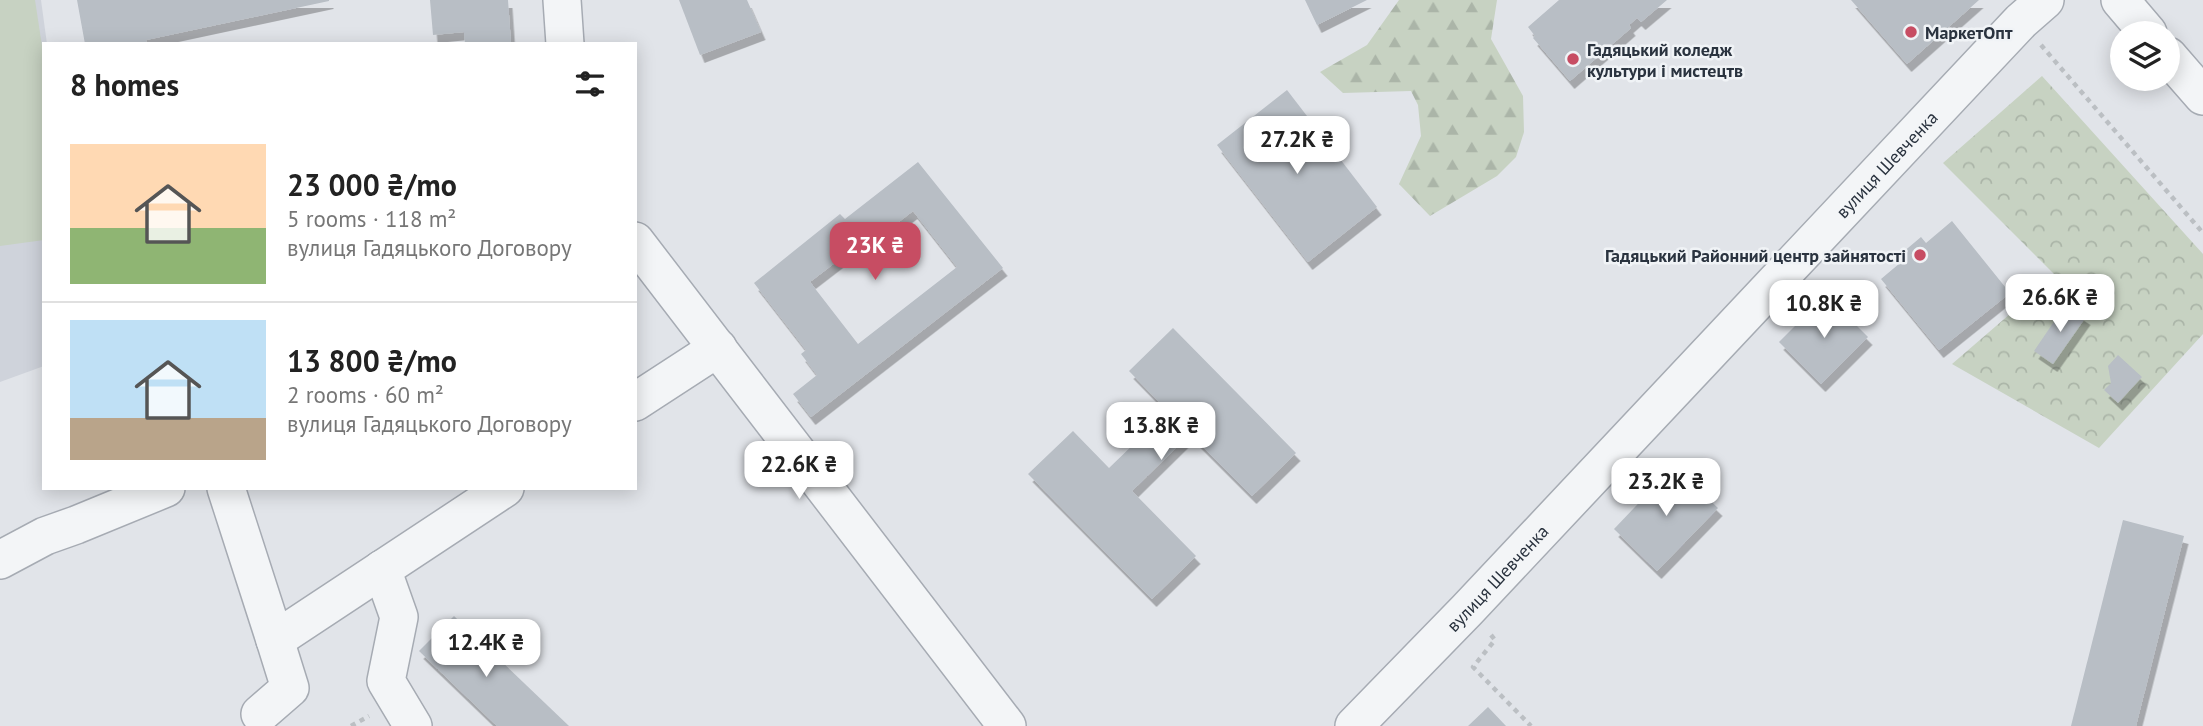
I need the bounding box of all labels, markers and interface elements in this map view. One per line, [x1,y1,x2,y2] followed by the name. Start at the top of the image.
[1925,21,2013,44] place label: МаркетОпт
[2110,21,2180,91] map controls
[2110,21,2180,91] button: layers
[1903,24,1919,40] marker: МаркетОпт
[1587,38,1743,82] place label: Гадяцький коледж культури і мистецтв
[1565,51,1581,67] marker: Гадяцький коледж культури і мистецтв
[70,65,179,104] text: 8 homes
[571,65,609,103] icon: filters
[1831,106,1942,222] street label: вулиця Шевченка
[1232,116,1362,176] pin: 27.2K ₴
[1260,124,1334,153] text: 27.2K ₴
[287,165,457,204] text: 23 000 ₴/mo
[126,172,210,256] icon: home
[287,204,456,233] text: 5 rooms · 118 m²
[826,222,924,282] pin: 23K ₴
[846,230,904,259] text: 23K ₴
[287,233,572,262] text: вулиця Гадяцького Договору
[1605,244,1906,267] place label: Гадяцький Районний центр зайнятості
[1912,247,1928,263] marker: Гадяцький Районний центр зайнятості
[1995,274,2125,334] pin: 26.6K ₴
[1759,280,1889,340] pin: 10.8K ₴
[2021,282,2099,311] text: 26.6K ₴
[1785,288,1863,317] text: 10.8K ₴
[287,341,457,380] text: 13 800 ₴/mo
[126,348,210,432] icon: home
[287,380,444,409] text: 2 rooms · 60 m²
[1096,402,1226,462] pin: 13.8K ₴
[287,409,572,438] text: вулиця Гадяцького Договору
[1122,410,1200,439] text: 13.8K ₴
[734,442,864,501] pin: 22.6K ₴
[760,449,838,478] text: 22.6K ₴
[1601,458,1731,518] pin: 23.2K ₴
[1627,466,1705,495] text: 23.2K ₴
[1441,520,1553,636] street label: вулиця Шевченка
[421,620,551,679] pin: 12.4K ₴
[447,627,525,656] text: 12.4K ₴

